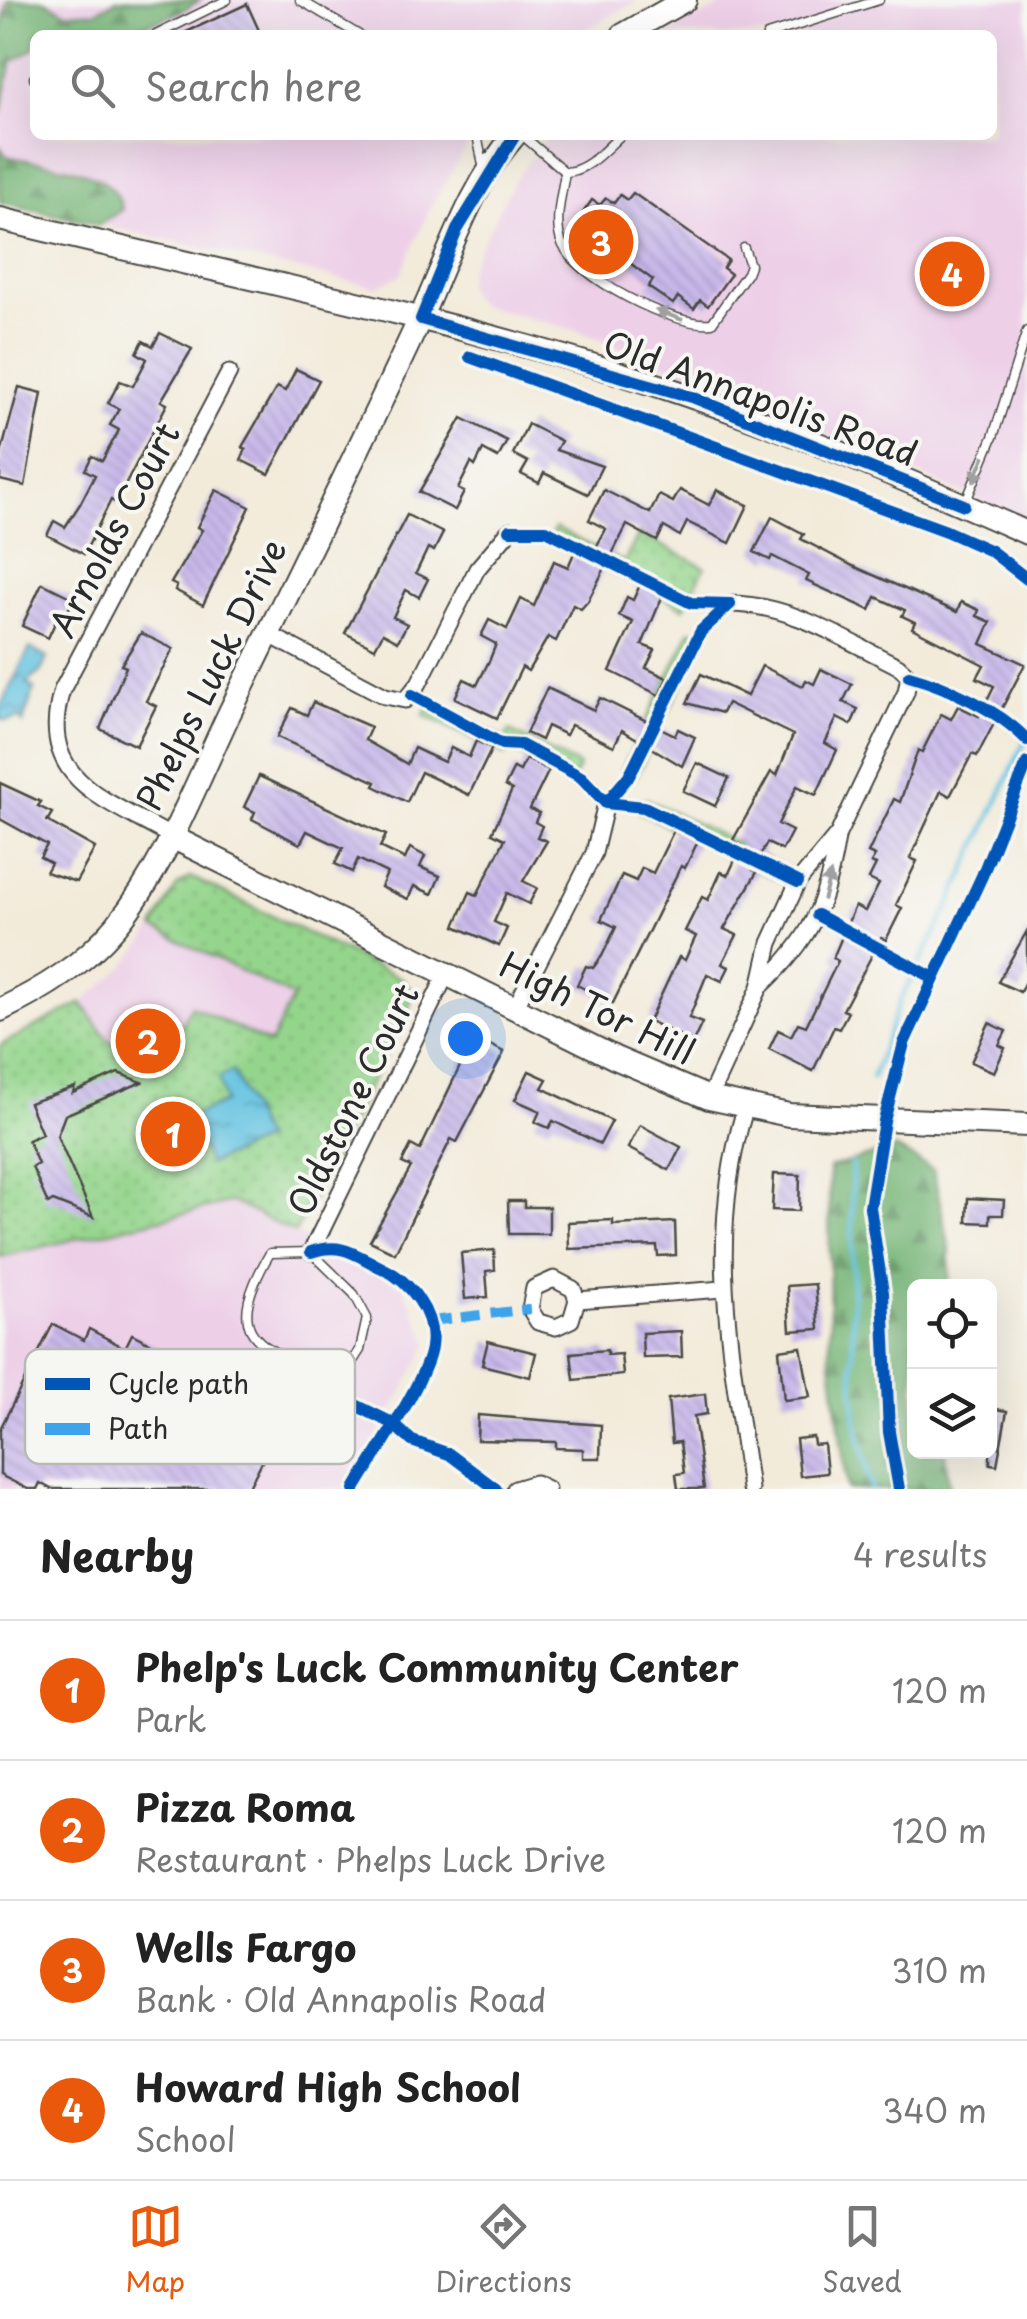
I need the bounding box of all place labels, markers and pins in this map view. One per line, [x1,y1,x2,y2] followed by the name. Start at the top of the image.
[568,204,634,280] pin: 3
[920,236,984,312] pin: 4
[116,1004,180,1078] pin: 2
[140,1096,206,1172] pin: 1

